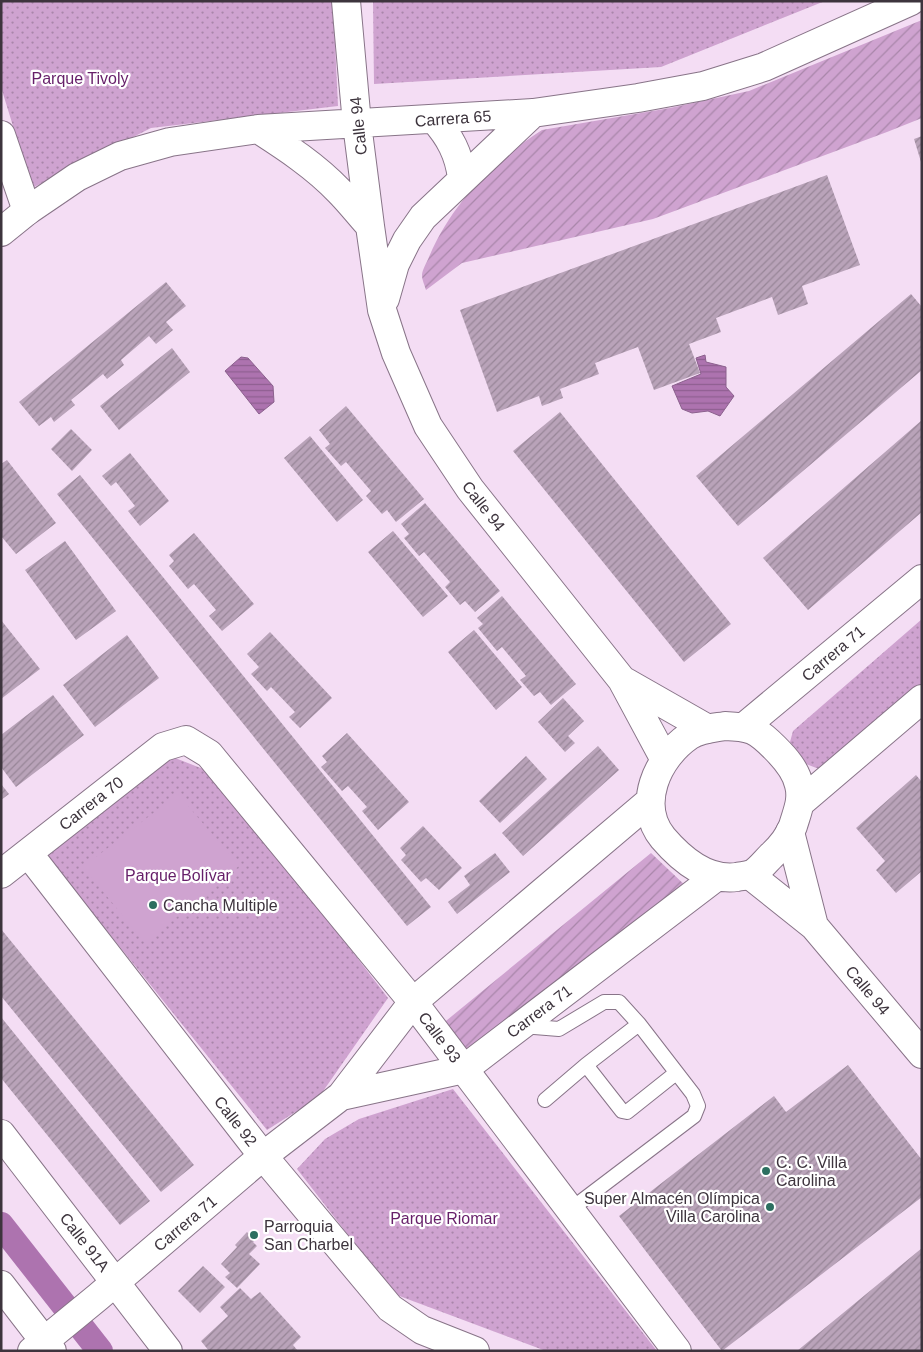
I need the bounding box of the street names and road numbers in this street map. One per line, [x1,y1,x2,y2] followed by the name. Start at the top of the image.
[347,96,370,156] street label: Calle 94
[414,107,492,130] street label: Carrera 65
[459,478,508,535] street label: Calle 94
[799,622,868,684] street label: Carrera 71
[56,773,127,834] street label: Carrera 70
[842,962,893,1018] street label: Calle 94
[504,982,575,1041] street label: Carrera 71
[415,1009,464,1066] street label: Calle 93
[211,1093,260,1150] street label: Calle 92
[151,1192,220,1254] street label: Carrera 71
[57,1210,113,1275] street label: Calle 91A

